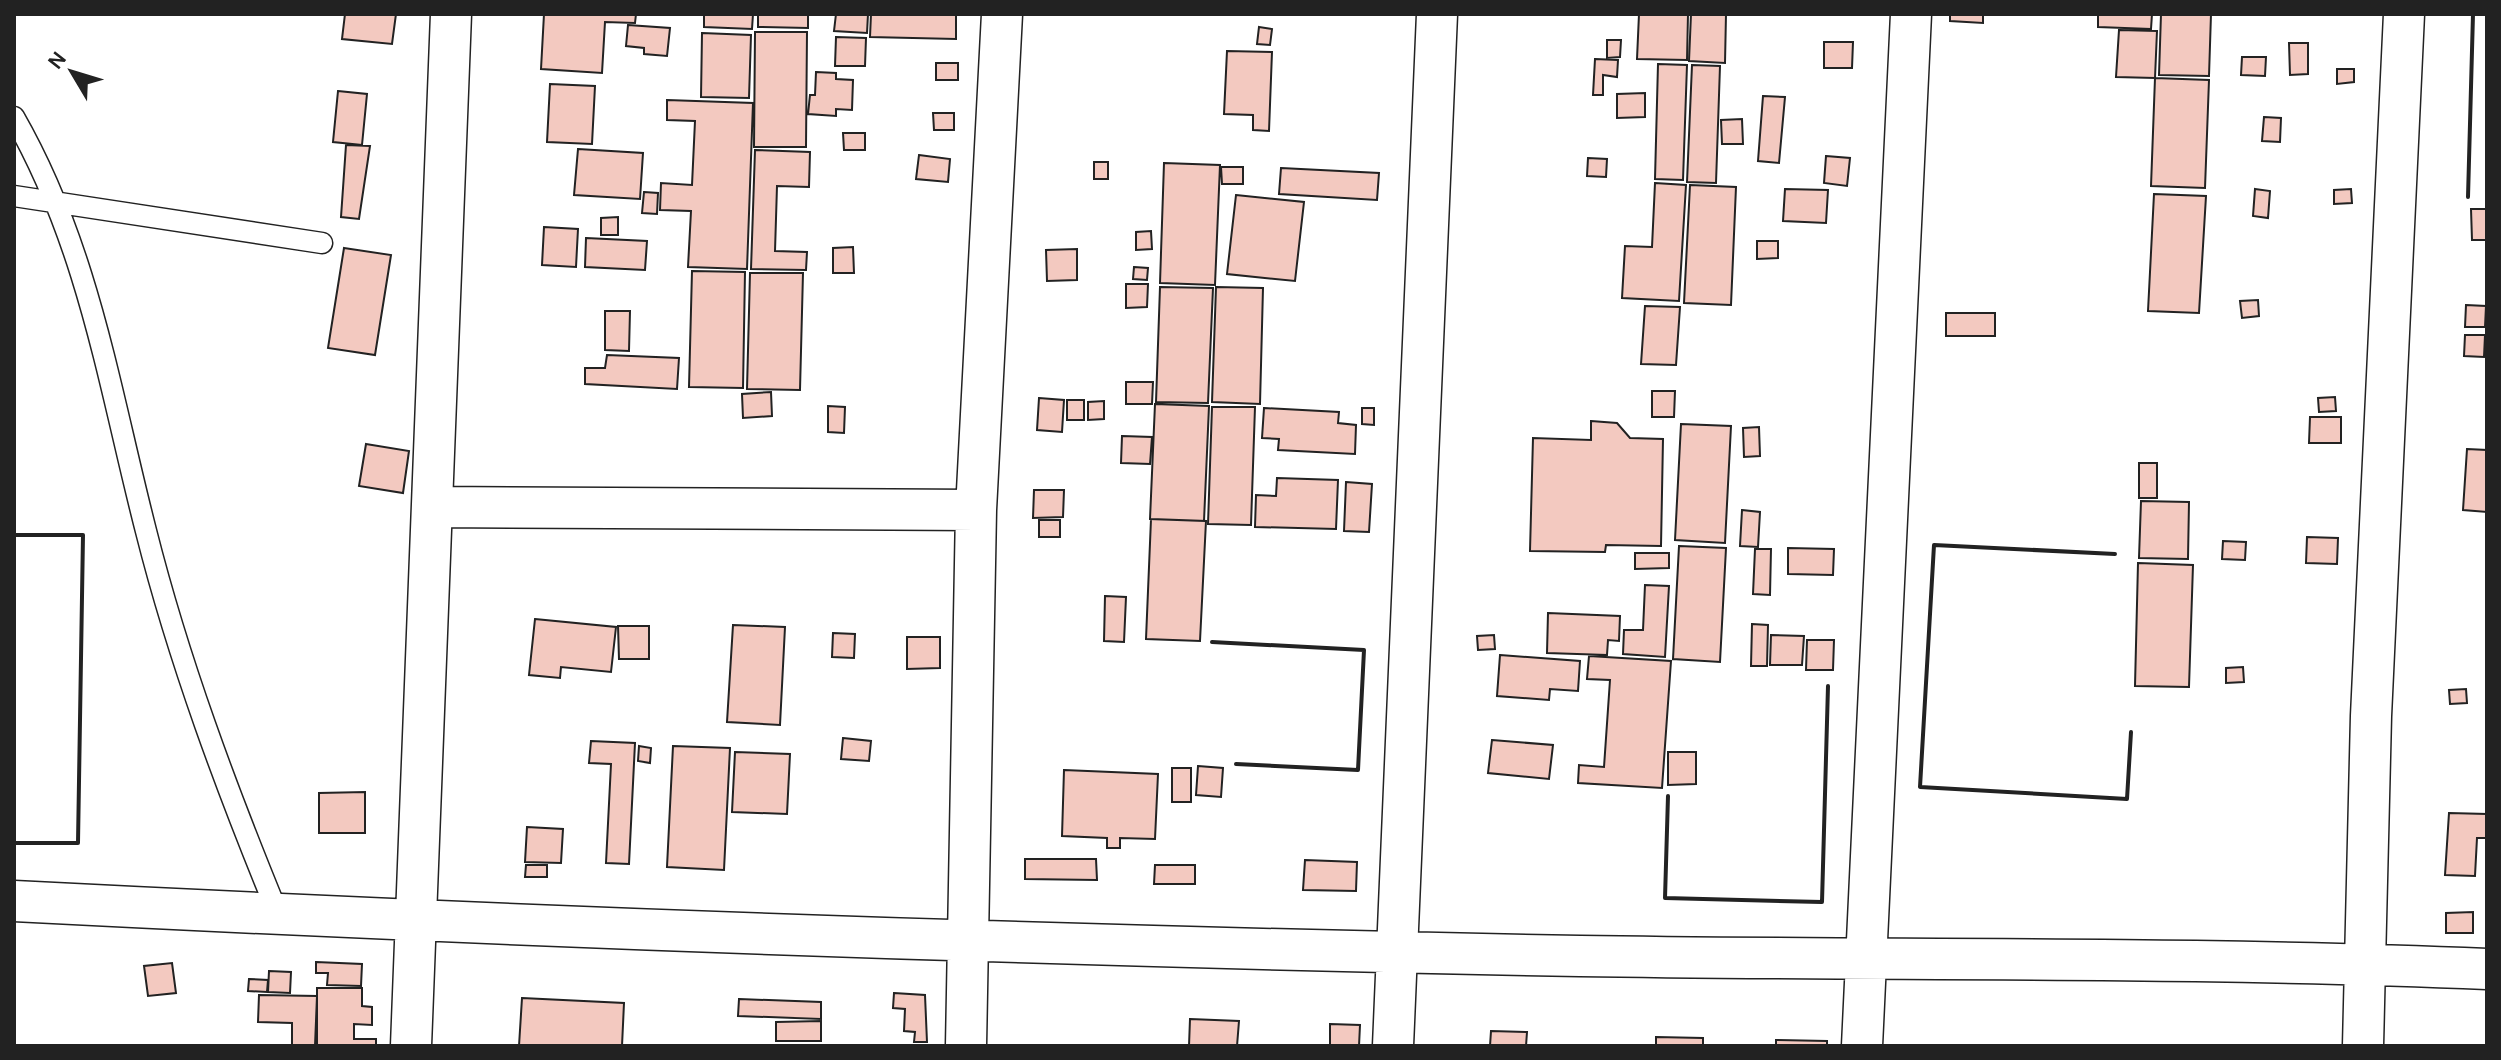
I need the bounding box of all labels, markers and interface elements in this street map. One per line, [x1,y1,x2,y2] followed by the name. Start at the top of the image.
[32,32,112,112] north arrow
[42,46,72,75] text: N

